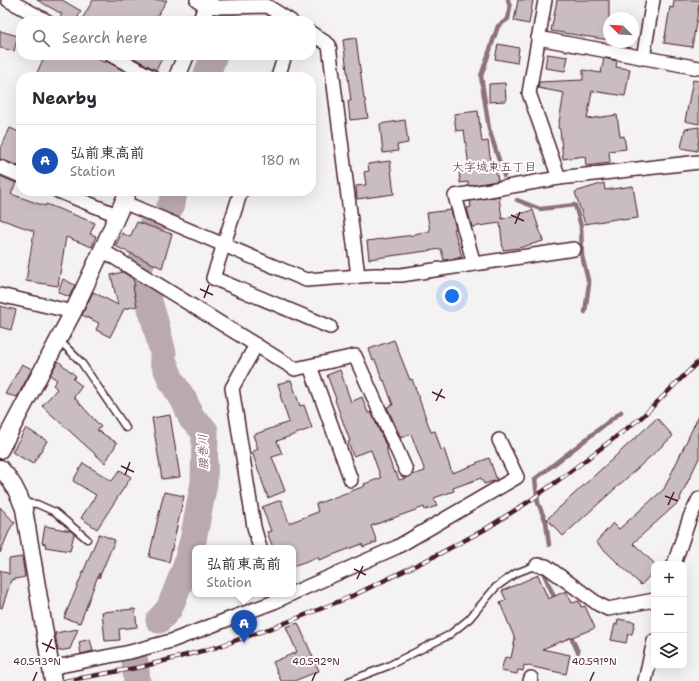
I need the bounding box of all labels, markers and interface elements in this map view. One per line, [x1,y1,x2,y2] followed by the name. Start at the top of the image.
[603,12,639,48] north arrow
[16,16,316,60] search box
[30,27,52,49] icon: search
[62,28,148,48] text: Search here
[32,87,97,109] text: Nearby
[70,143,145,163] text: 弘前東高前
[40,152,50,169] text: A
[261,152,300,169] text: 180 m
[452,159,536,175] district label: 大字城東五丁目
[70,163,115,180] text: Station
[442,286,462,306] your location
[194,434,212,470] water label: 腰巻川
[192,545,296,597] popup
[206,554,282,574] text: 弘前東高前
[651,561,687,669] map controls
[651,561,687,597] button: +
[206,574,252,591] text: Station
[651,597,687,633] button: −
[231,610,257,643] pin: A
[651,633,687,669] button: layers
[13,655,61,668] text: 40.593°N
[292,655,340,668] text: 40.592°N
[571,655,617,668] text: 40.591°N

